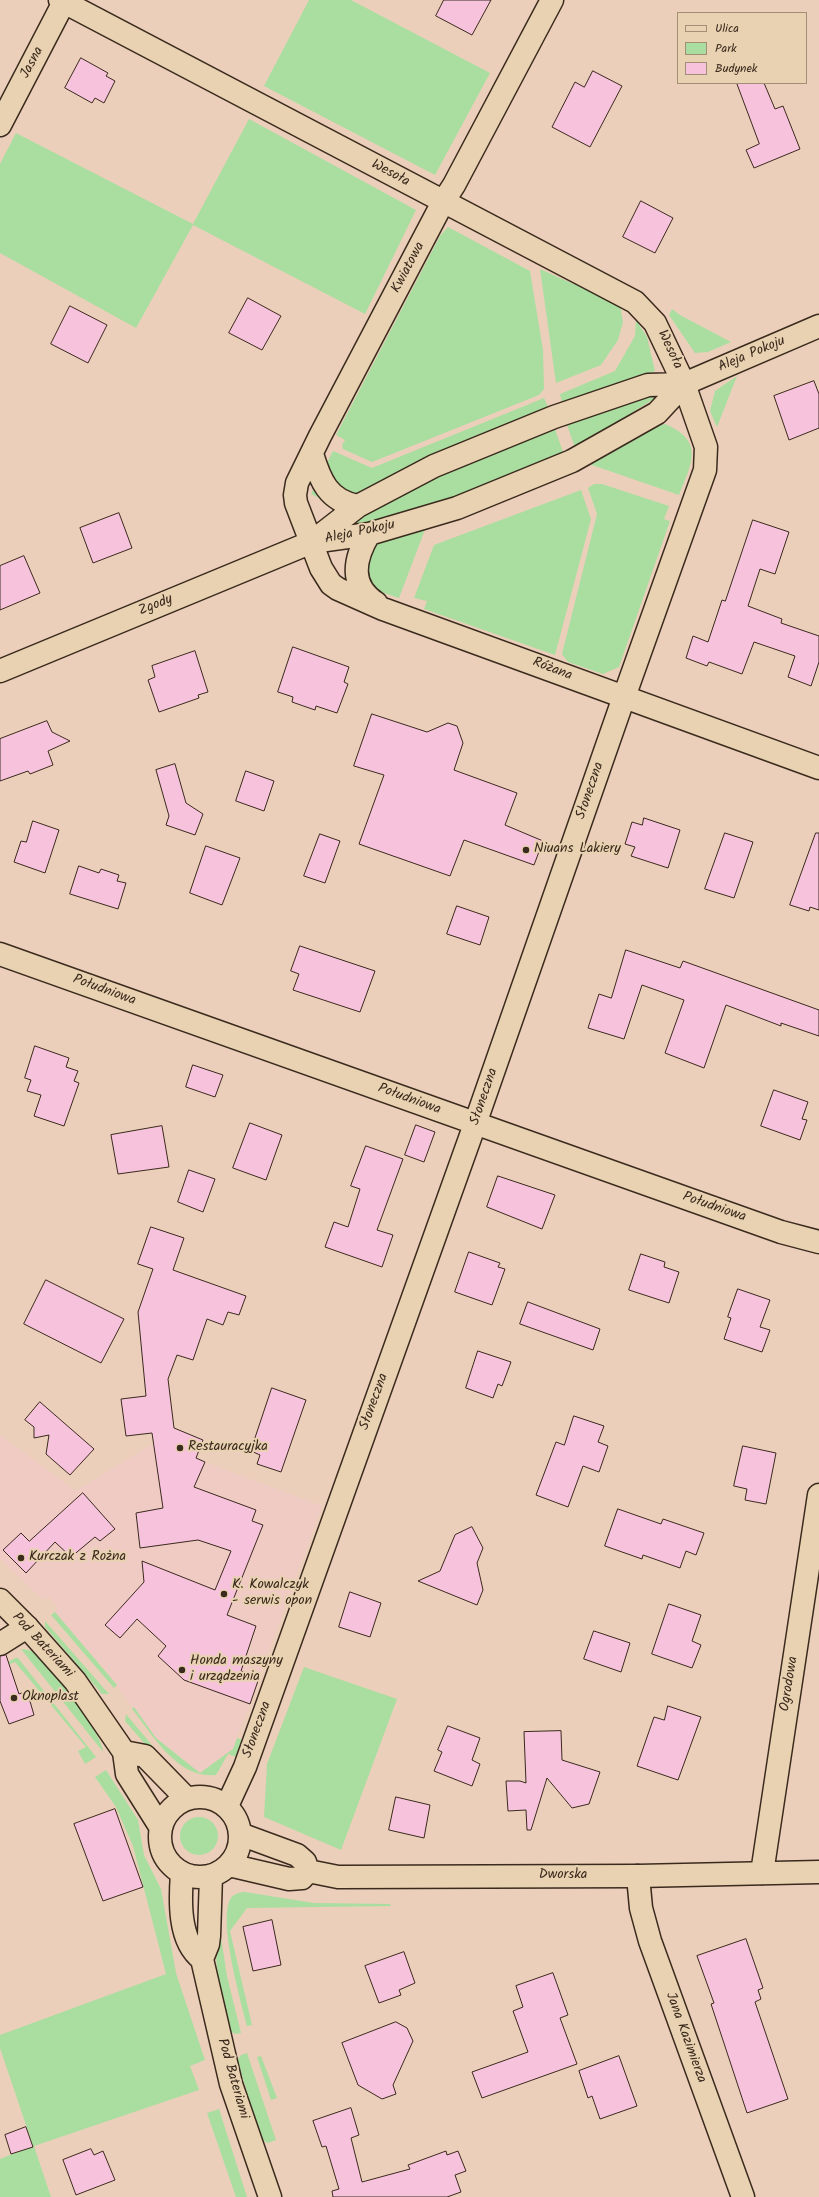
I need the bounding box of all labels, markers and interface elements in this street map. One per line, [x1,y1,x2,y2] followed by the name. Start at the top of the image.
[677,12,807,84] legend
[715,19,739,38] text: Ulica
[715,39,737,58] text: Park
[18,44,48,82] street label: Jasna
[715,59,757,78] text: Budynek
[368,157,412,191] street label: Wesoła
[389,240,429,296] street label: Kwiatowa
[653,328,685,372] street label: Wesoła
[716,333,788,377] street label: Aleja Pokoju
[323,517,397,549] street label: Aleja Pokoju
[137,592,175,620] street label: Zgody
[530,655,574,685] street label: Różana
[573,760,609,822] street label: Słoneczna
[534,842,621,858] place label: Niuans Lakiery
[521,845,531,855] marker: Niuans Lakiery
[70,972,138,1010] street label: Południowa
[467,1066,503,1128] street label: Słoneczna
[375,1081,443,1119] street label: Południowa
[680,1189,748,1227] street label: Południowa
[357,1371,393,1433] street label: Słoneczna
[188,1440,268,1456] place label: Restauracyjka
[175,1443,185,1453] marker: Restauracyjka
[29,1550,126,1566] place label: Kurczak z Rożna
[16,1553,26,1563] marker: Kurczak z Rożna
[232,1578,312,1610] place label: K. Kowalczyk - serwis opon
[219,1589,229,1599] marker: K. Kowalczyk - serwis opon
[8,1610,76,1682] street label: Pod Bateriami
[190,1654,283,1686] place label: Honda maszyny i urządzenia
[777,1655,803,1713] street label: Ogrodowa
[177,1665,187,1675] marker: Honda maszyny i urządzenia
[22,1690,79,1706] place label: Oknoplast
[9,1693,19,1703] marker: Oknoplast
[240,1699,276,1761] street label: Słoneczna
[539,1868,587,1884] street label: Dworska
[661,1990,709,2086] street label: Jana Kazimierza
[213,2037,251,2121] street label: Pod Bateriami

